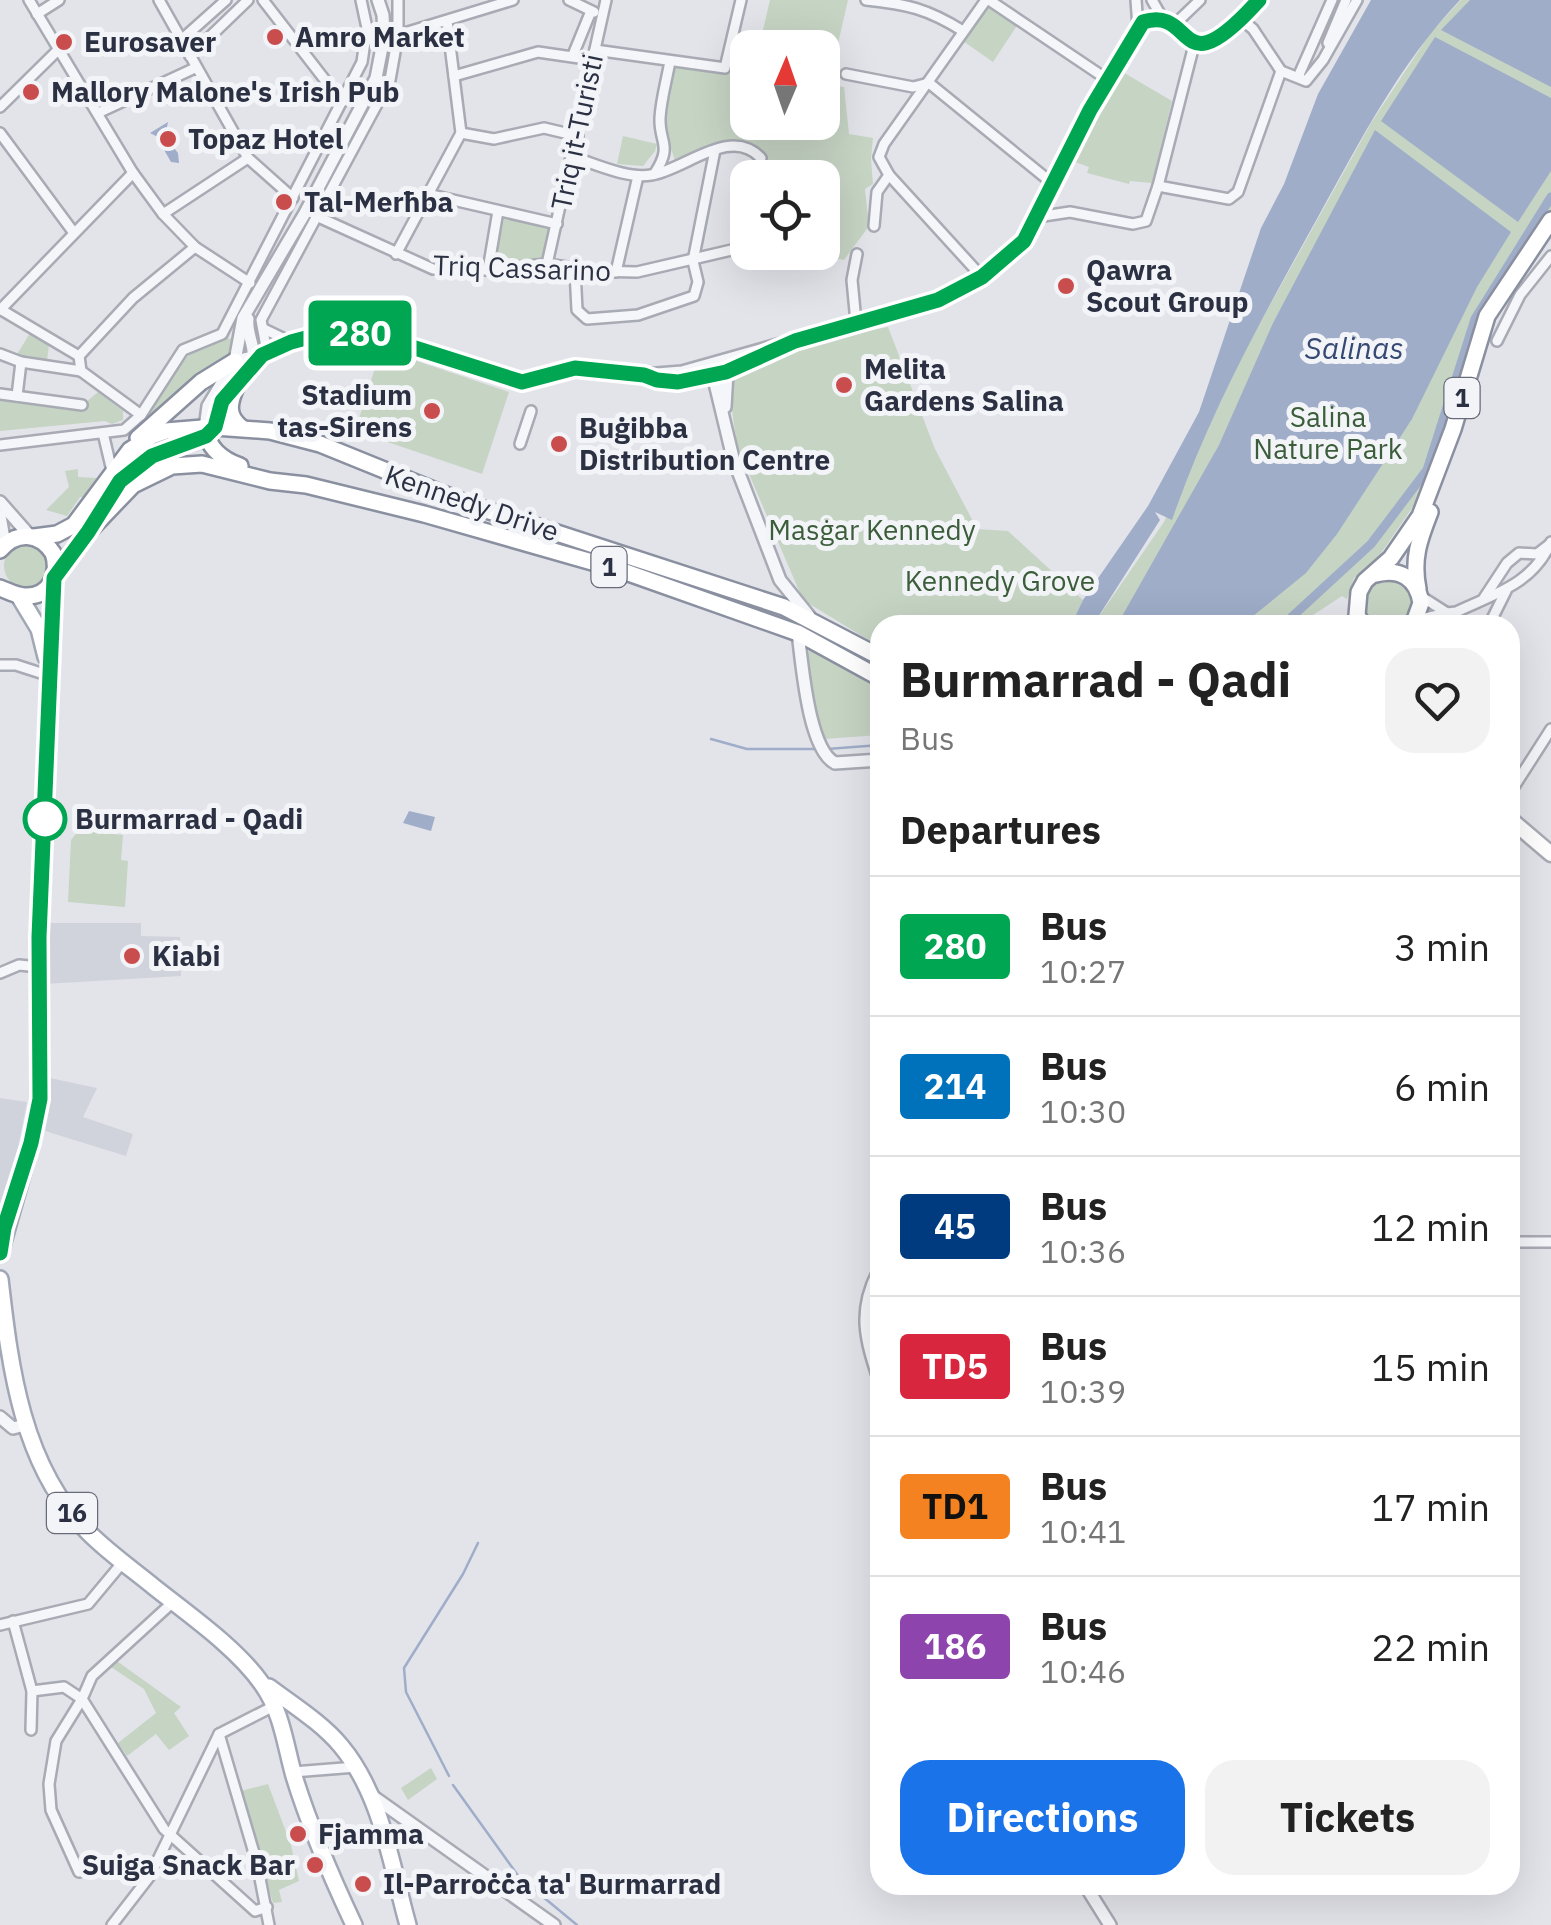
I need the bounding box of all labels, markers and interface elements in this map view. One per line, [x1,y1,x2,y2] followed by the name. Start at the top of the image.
[295,18,465,55] place label: Amro Market
[84,23,216,60] place label: Eurosaver
[264,26,286,48] marker: Amro Market
[730,30,840,140] north arrow
[730,30,840,270] map controls
[53,31,75,53] marker: Eurosaver
[542,50,611,214] street label: Triq it-Turisti
[51,73,400,110] place label: Mallory Malone's Irish Pub
[20,81,42,103] marker: Mallory Malone's Irish Pub
[188,120,343,157] place label: Topaz Hotel
[157,128,179,150] marker: Topaz Hotel
[730,160,840,270] button: locate
[304,183,454,220] place label: Tal-Merħba
[273,191,295,213] marker: Tal-Merħba
[432,246,612,289] street label: Triq Cassarino
[1086,251,1248,320] place label: Qawra Scout Group
[1055,275,1077,297] marker: Qawra Scout Group
[302,300,418,366] line badge: 280
[328,310,392,356] text: 280
[1304,328,1404,367] water label: Salinas
[864,350,1064,419] place label: Melita Gardens Salina
[833,374,855,396] marker: Melita Gardens Salina
[277,376,412,445] place label: Stadium tas-Sirens
[1444,378,1480,418] road number: 1
[1253,398,1403,467] park label: Salina Nature Park
[421,400,443,422] marker: Stadium tas-Sirens
[579,409,830,478] place label: Buġibba Distribution Centre
[548,433,570,455] marker: Buġibba Distribution Centre
[380,456,564,550] street label: Kennedy Drive
[768,511,976,548] park label: Masġar Kennedy
[592,547,626,587] road number: 1
[905,562,1095,599] park label: Kennedy Grove
[900,648,1291,710] text: Burmarrad - Qadi
[1385,648,1490,753] button: heart
[900,717,955,759] text: Bus
[24,798,66,840] marker: Burmarrad - Qadi
[75,800,303,837] place label: Burmarrad - Qadi
[900,805,1101,854] text: Departures
[1040,901,1107,950] text: Bus
[1394,922,1490,971] text: 3 min
[923,923,987,969] text: 280
[152,937,220,974] place label: Kiabi
[121,945,143,967] marker: Kiabi
[1040,950,1126,992] text: 10:27
[1040,1041,1107,1090] text: Bus
[1394,1062,1490,1111] text: 6 min
[923,1063,987,1109] text: 214
[1040,1090,1126,1132] text: 10:30
[1040,1181,1107,1230] text: Bus
[1371,1202,1490,1251] text: 12 min
[934,1203,976,1249] text: 45
[1040,1230,1126,1272] text: 10:36
[1040,1321,1107,1370] text: Bus
[1371,1342,1490,1391] text: 15 min
[922,1343,988,1389] text: TD5
[1040,1370,1126,1412] text: 10:39
[1040,1461,1107,1510] text: Bus
[1371,1482,1490,1531] text: 17 min
[922,1483,988,1529] text: TD1
[47,1493,97,1533] road number: 16
[1040,1510,1126,1552] text: 10:41
[1040,1601,1107,1650] text: Bus
[1371,1622,1490,1671] text: 22 min
[923,1623,987,1669] text: 186
[1040,1650,1126,1692] text: 10:46
[900,1760,1185,1875] button: Directions
[1205,1760,1490,1875] button: Tickets
[318,1815,424,1852] place label: Fjamma
[287,1823,309,1845] marker: Fjamma
[82,1846,295,1883] place label: Suiga Snack Bar
[304,1854,326,1876] marker: Suiga Snack Bar
[383,1865,721,1902] place label: Il-Parroċċa ta' Burmarrad
[352,1873,374,1895] marker: Il-Parroċċa ta' Burmarrad

